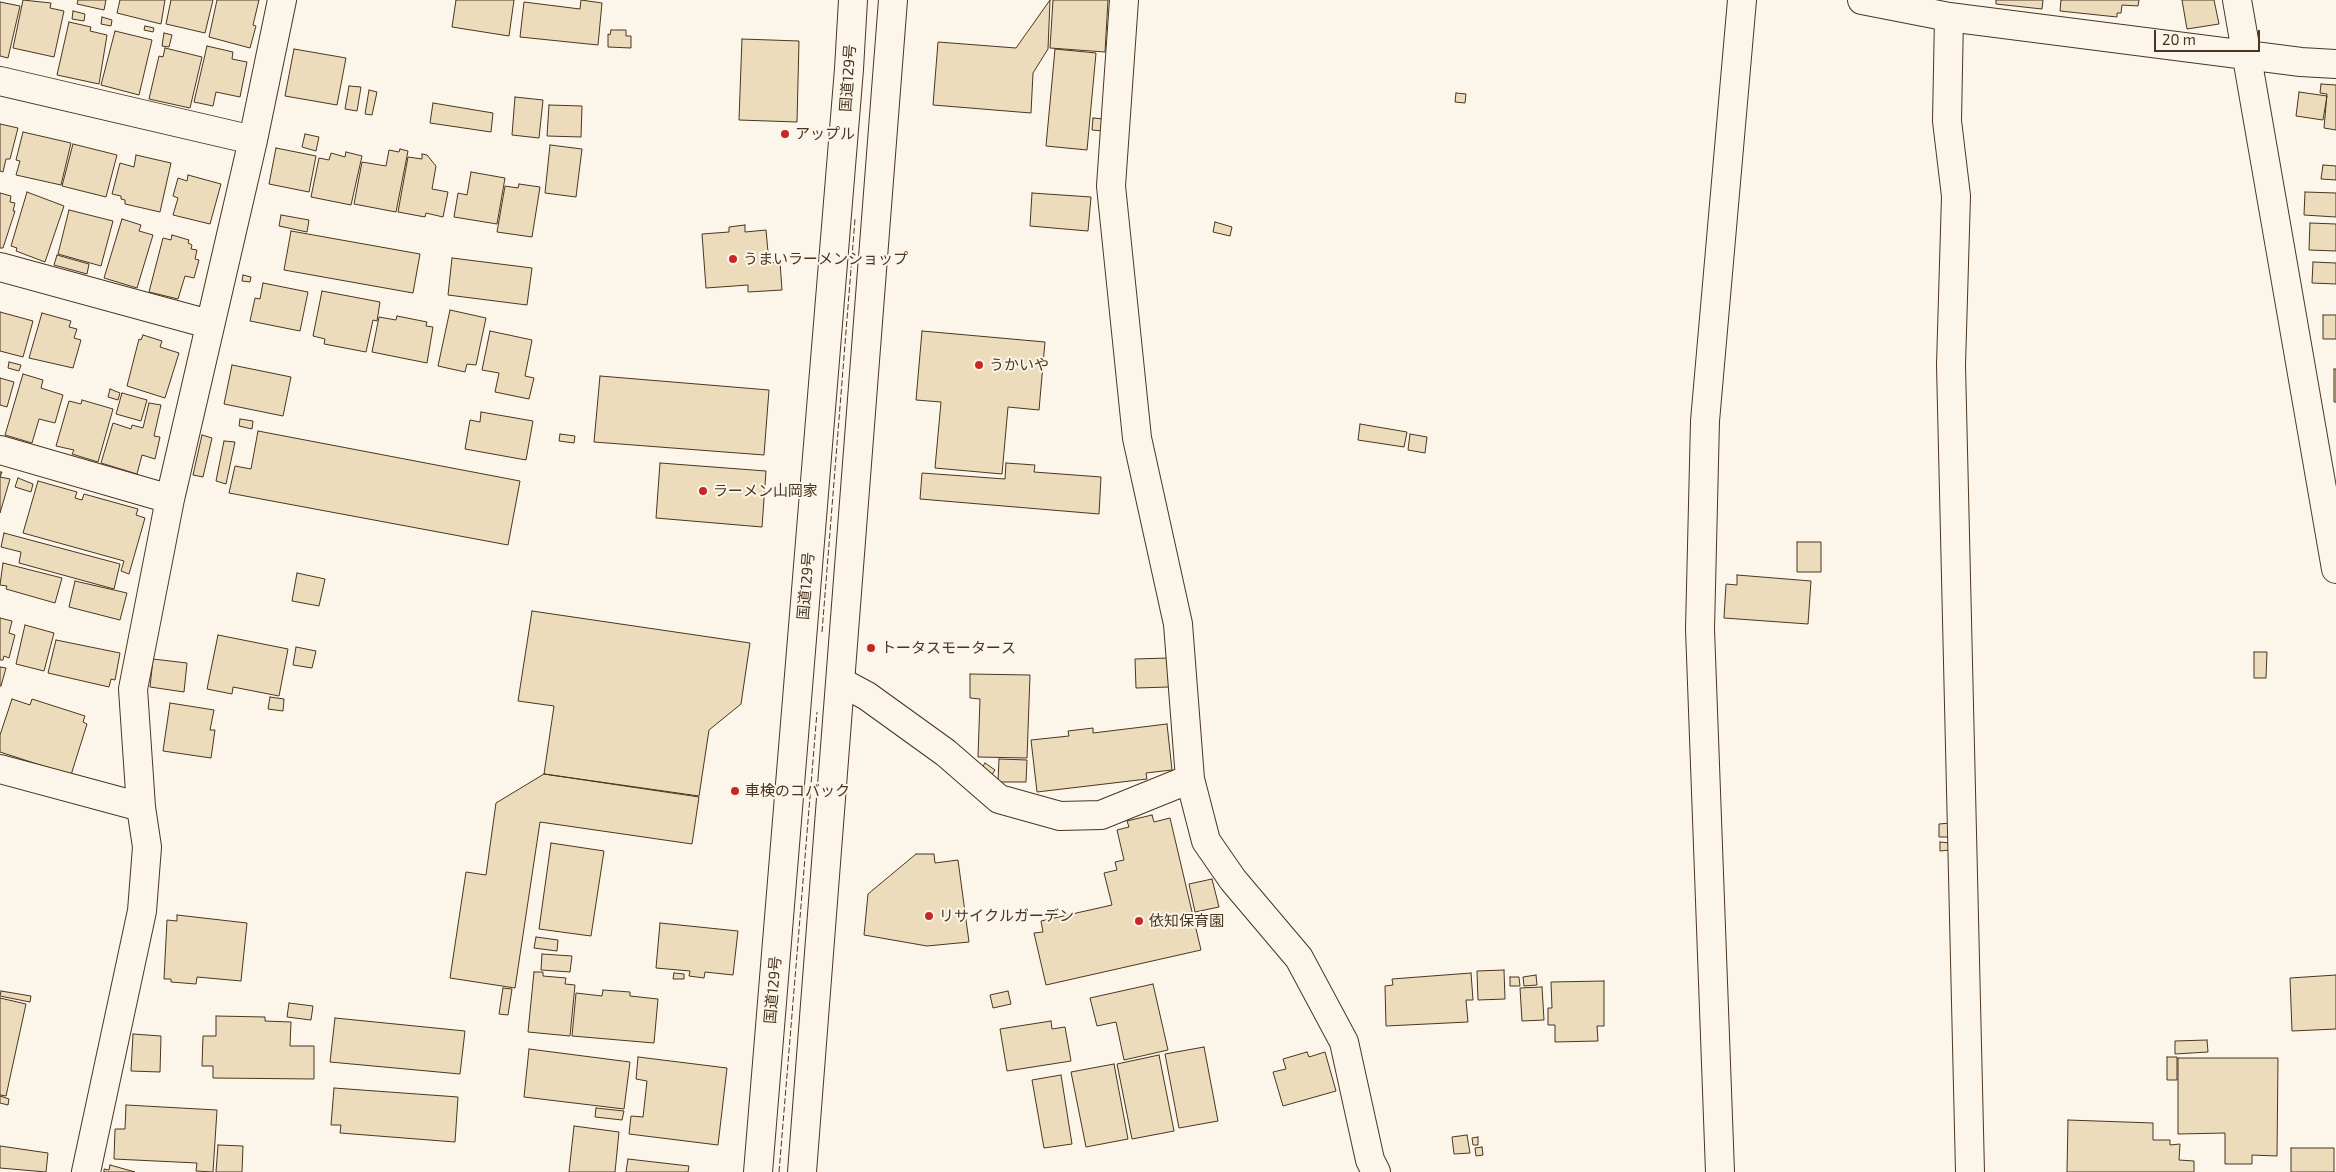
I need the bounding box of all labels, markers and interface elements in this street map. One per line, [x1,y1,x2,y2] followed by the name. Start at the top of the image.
[2156,20,2262,52] scale bar
[2162,30,2196,48] text: 20 m
[837,43,859,113] street label: 国道129号
[795,125,855,143] place label: アップル
[779,128,791,140] marker: アップル
[743,250,908,268] place label: うまいラーメンショップ
[727,253,739,265] marker: うまいラーメンショップ
[989,356,1049,374] place label: うかいや
[973,359,985,371] marker: うかいや
[713,482,818,500] place label: ラーメン山岡家
[697,485,709,497] marker: ラーメン山岡家
[794,551,818,621] street label: 国道129号
[881,639,1016,657] place label: トータスモータース
[865,642,877,654] marker: トータスモータース
[745,782,850,800] place label: 車検のコバック
[729,785,741,797] marker: 車検のコバック
[939,907,1074,925] place label: リサイクルガーデン
[923,910,935,922] marker: リサイクルガーデン
[1149,912,1224,930] place label: 依知保育園
[1133,915,1145,927] marker: 依知保育園
[761,955,785,1025] street label: 国道129号

